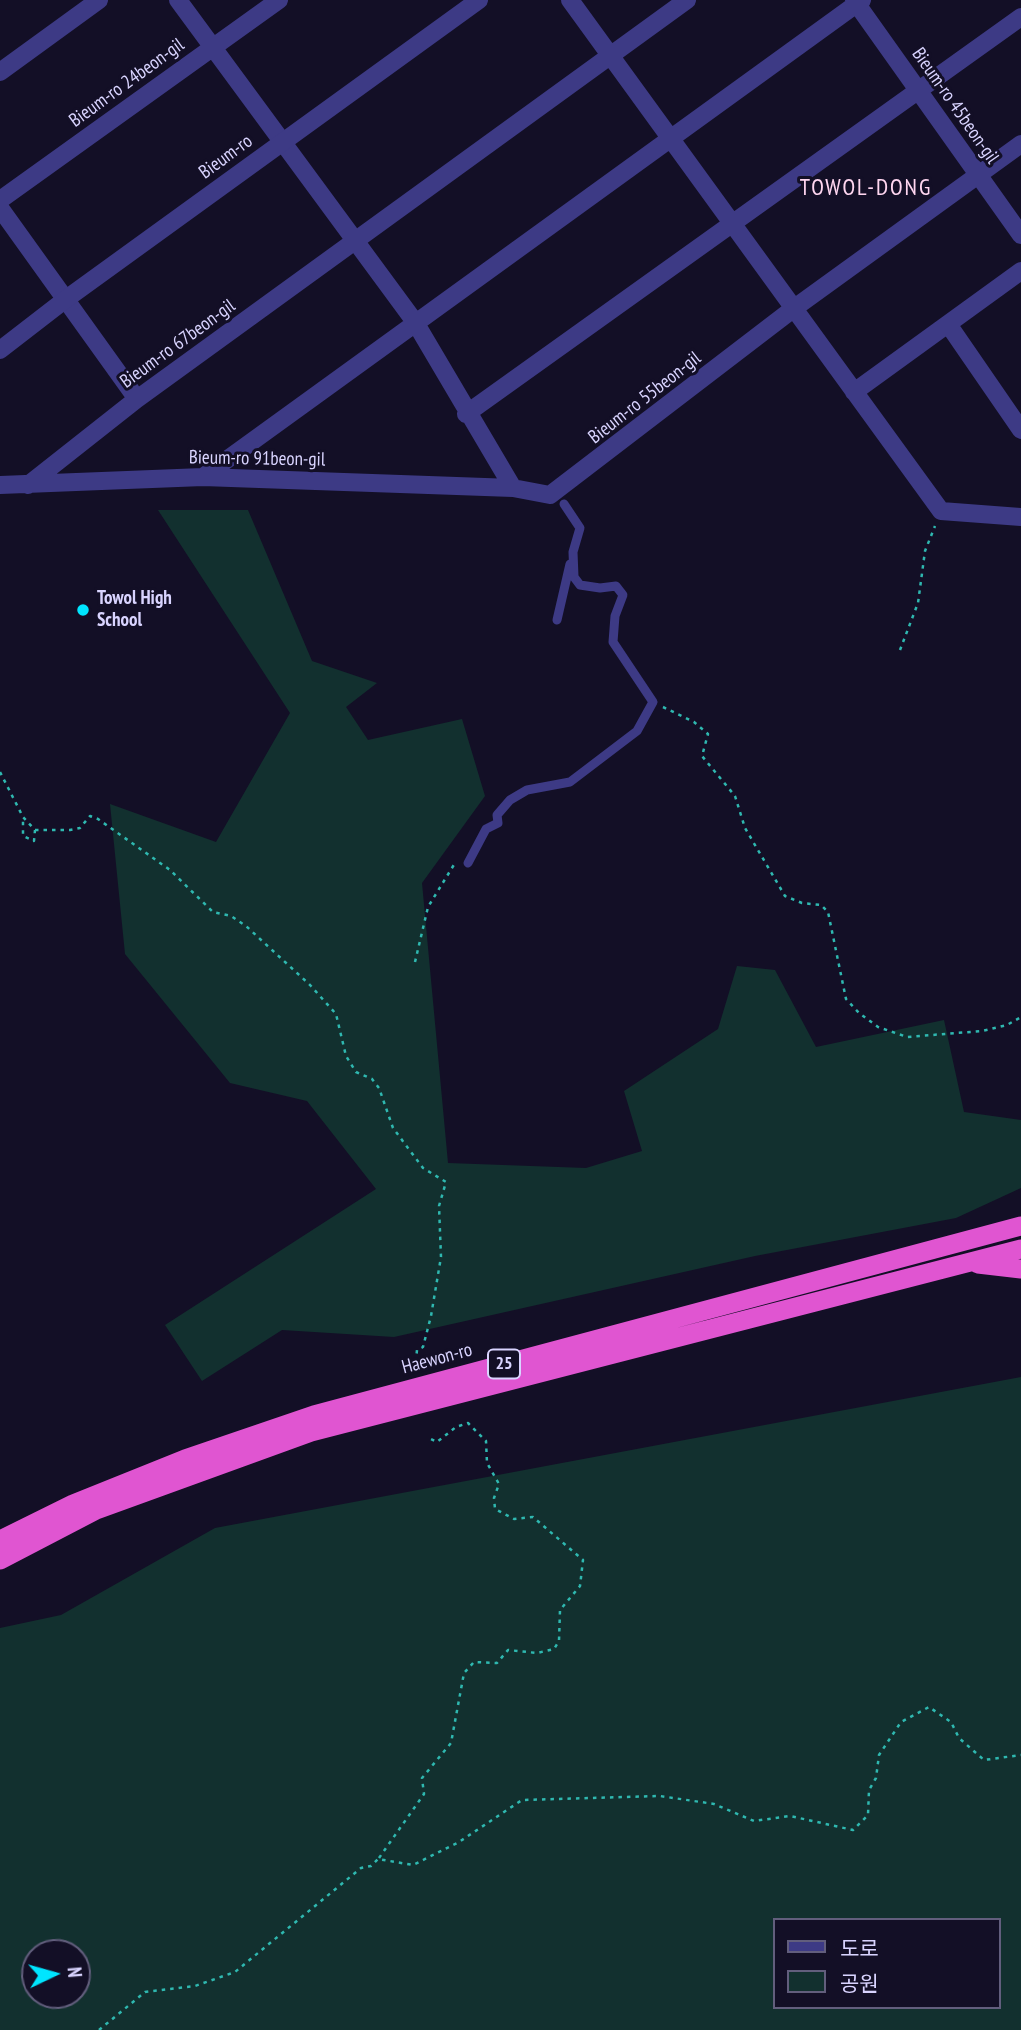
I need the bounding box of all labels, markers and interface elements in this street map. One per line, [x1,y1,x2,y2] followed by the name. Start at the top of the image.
[65,34,189,132] street label: Bieum-ro 24beon-gil
[907,44,1003,168] street label: Bieum-ro 45beon-gil
[195,130,257,184] street label: Bieum-ro
[801,174,931,202] district label: TOWOL-DONG
[116,295,240,393] street label: Bieum-ro 67beon-gil
[584,347,706,449] street label: Bieum-ro 55beon-gil
[189,446,325,472] street label: Bieum-ro 91beon-gil
[97,588,172,632] place label: Towol High School
[75,602,91,618] marker: Towol High School
[399,1339,475,1379] street label: Haewon-ro
[488,1350,520,1378] road number: 25
[772,1918,1000,2009] legend
[840,1935,879,1962] text: 도로
[21,1939,91,2009] north arrow
[63,1966,87,1978] text: N
[840,1970,879,1997] text: 공원

